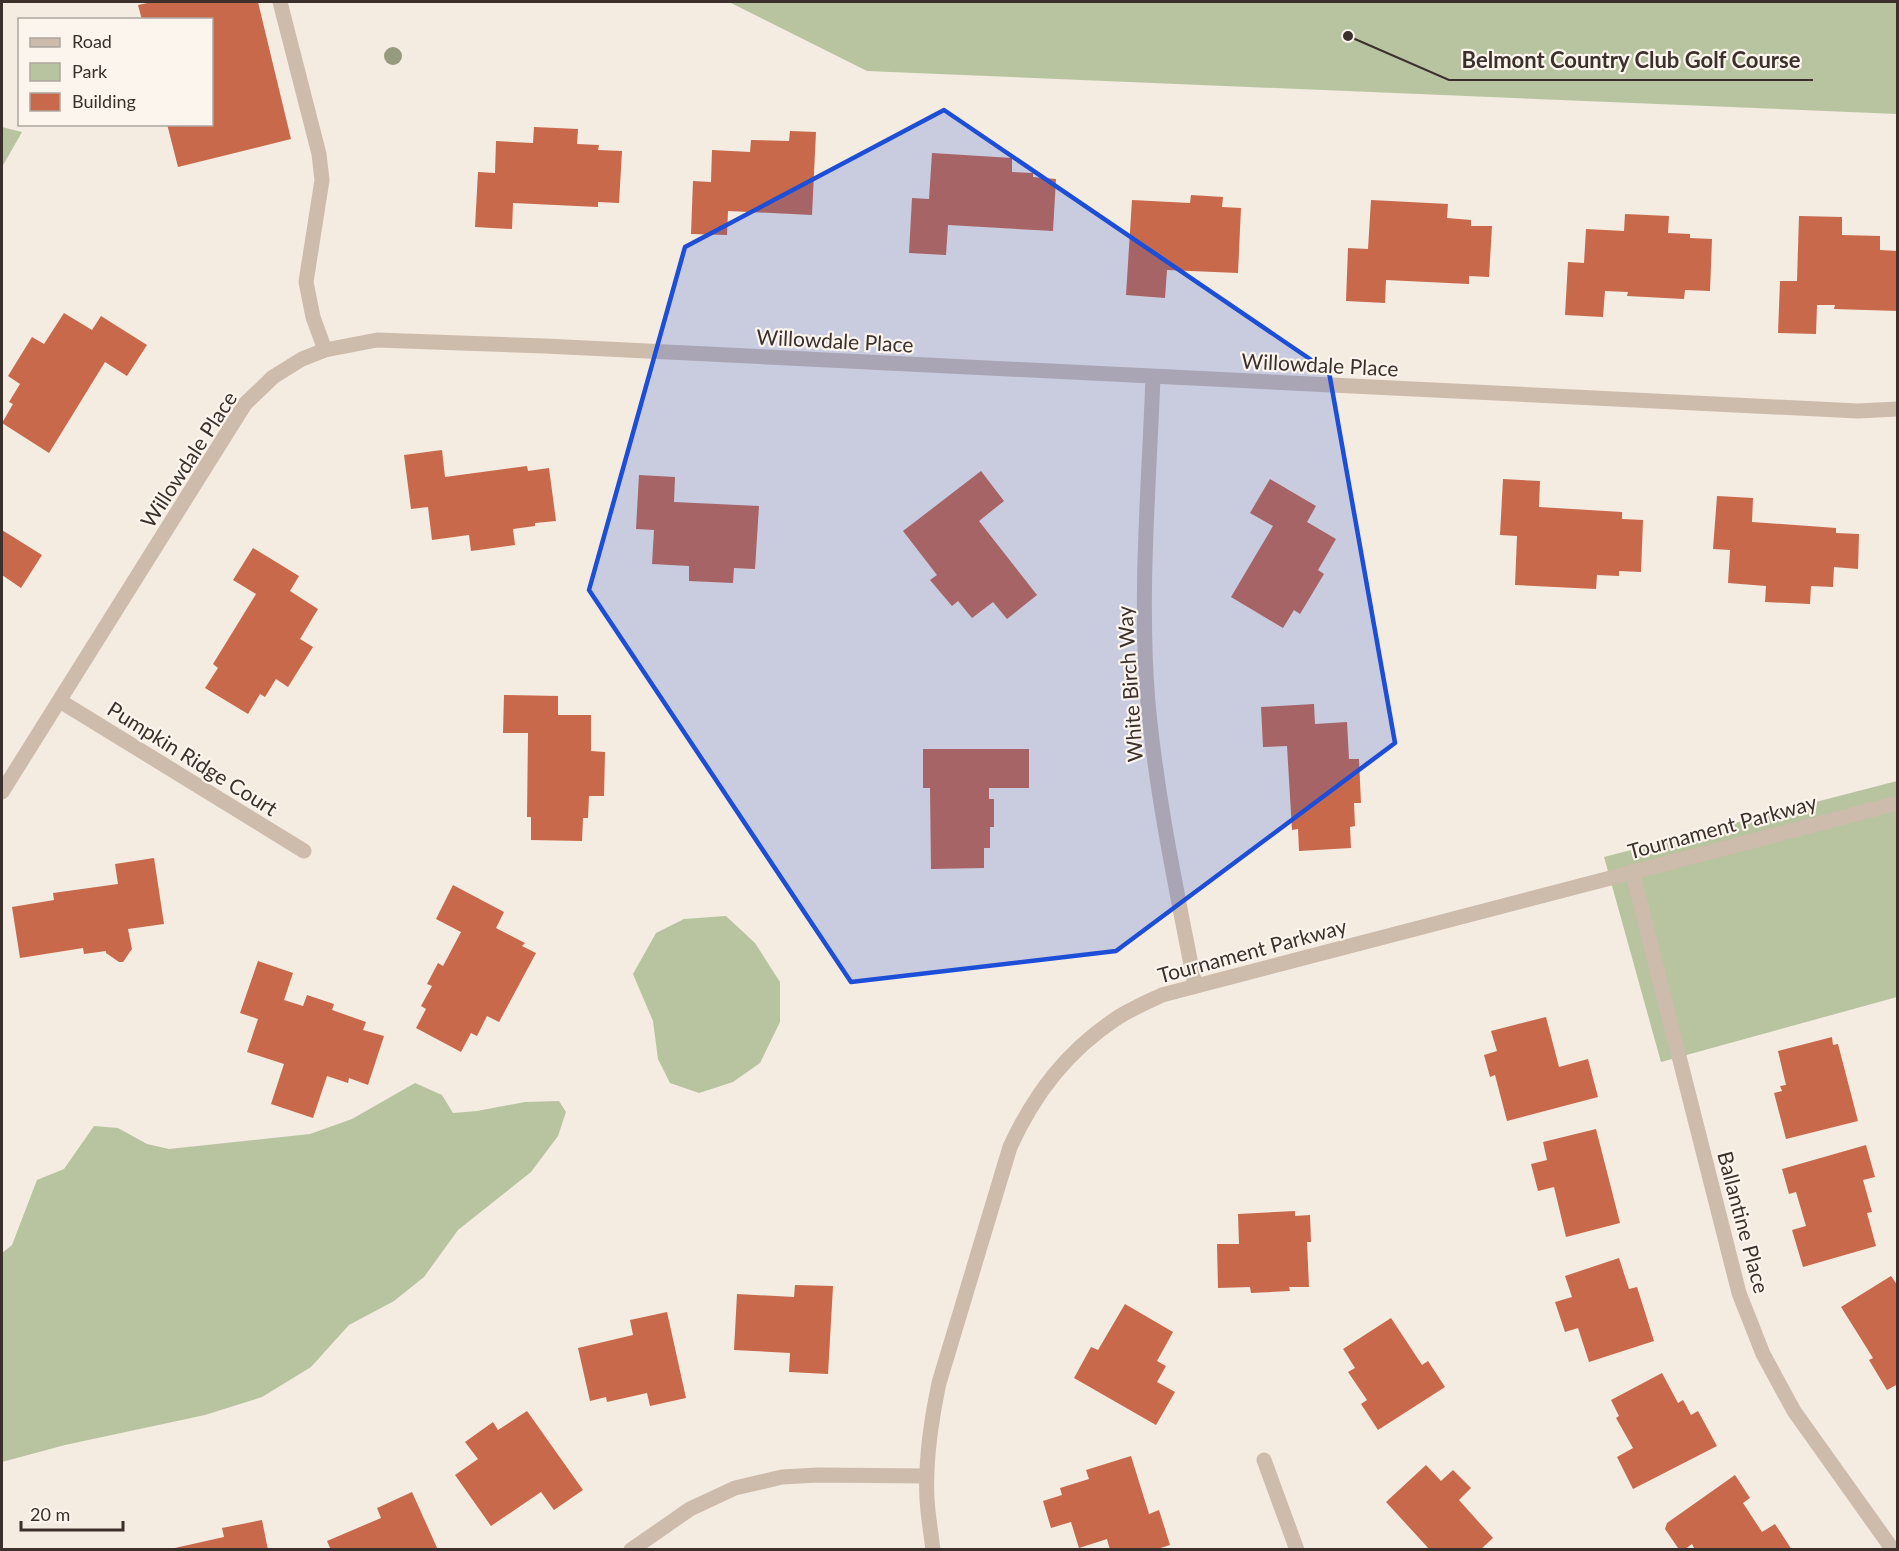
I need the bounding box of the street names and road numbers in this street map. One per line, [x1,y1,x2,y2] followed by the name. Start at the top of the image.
[756,323,914,357] street label: Willowdale Place
[1241,347,1399,381] street label: Willowdale Place
[135,386,241,532] street label: Willowdale Place
[1111,605,1147,763] street label: White Birch Way
[103,696,283,821] street label: Pumpkin Ridge Court
[1625,789,1819,863] street label: Tournament Parkway
[1155,913,1349,987] street label: Tournament Parkway
[1713,1148,1775,1296] street label: Ballantine Place

